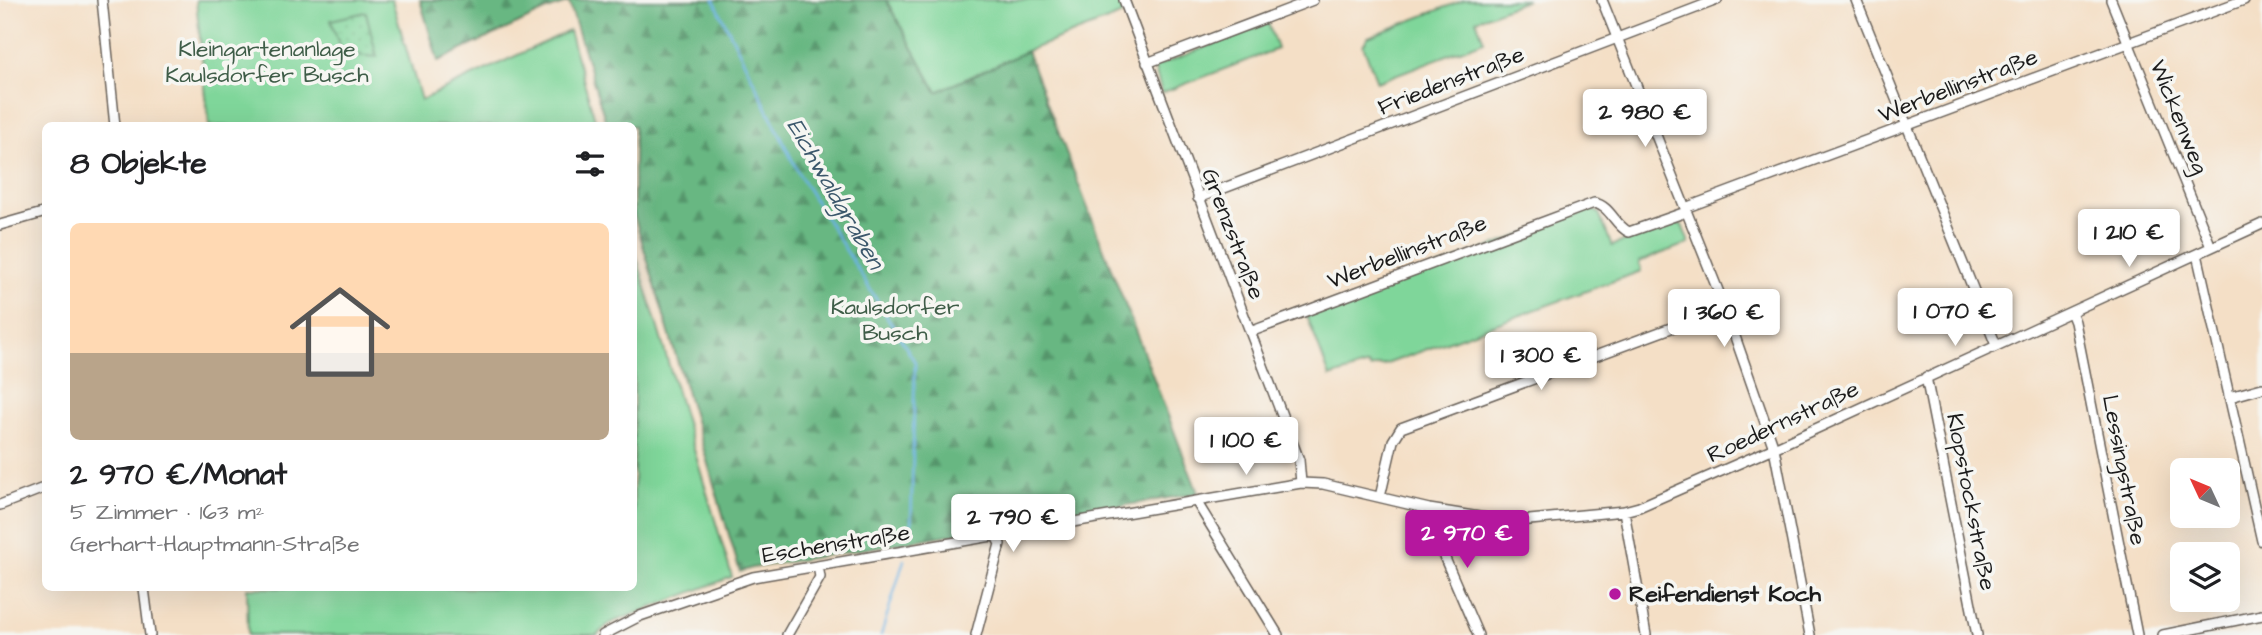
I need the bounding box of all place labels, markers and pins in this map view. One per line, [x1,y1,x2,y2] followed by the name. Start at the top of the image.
[1580,90,1710,149] pin: 2 980 €
[2064,210,2194,269] pin: 1 210 €
[1890,288,2020,348] pin: 1 070 €
[1659,290,1789,349] pin: 1 360 €
[1476,332,1606,392] pin: 1 300 €
[1181,418,1311,477] pin: 1 100 €
[948,494,1078,554] pin: 2 790 €
[1402,510,1532,570] pin: 2 970 €
[1629,578,1822,610] place label: Reifendienst Koch
[1607,586,1623,602] marker: Reifendienst Koch

